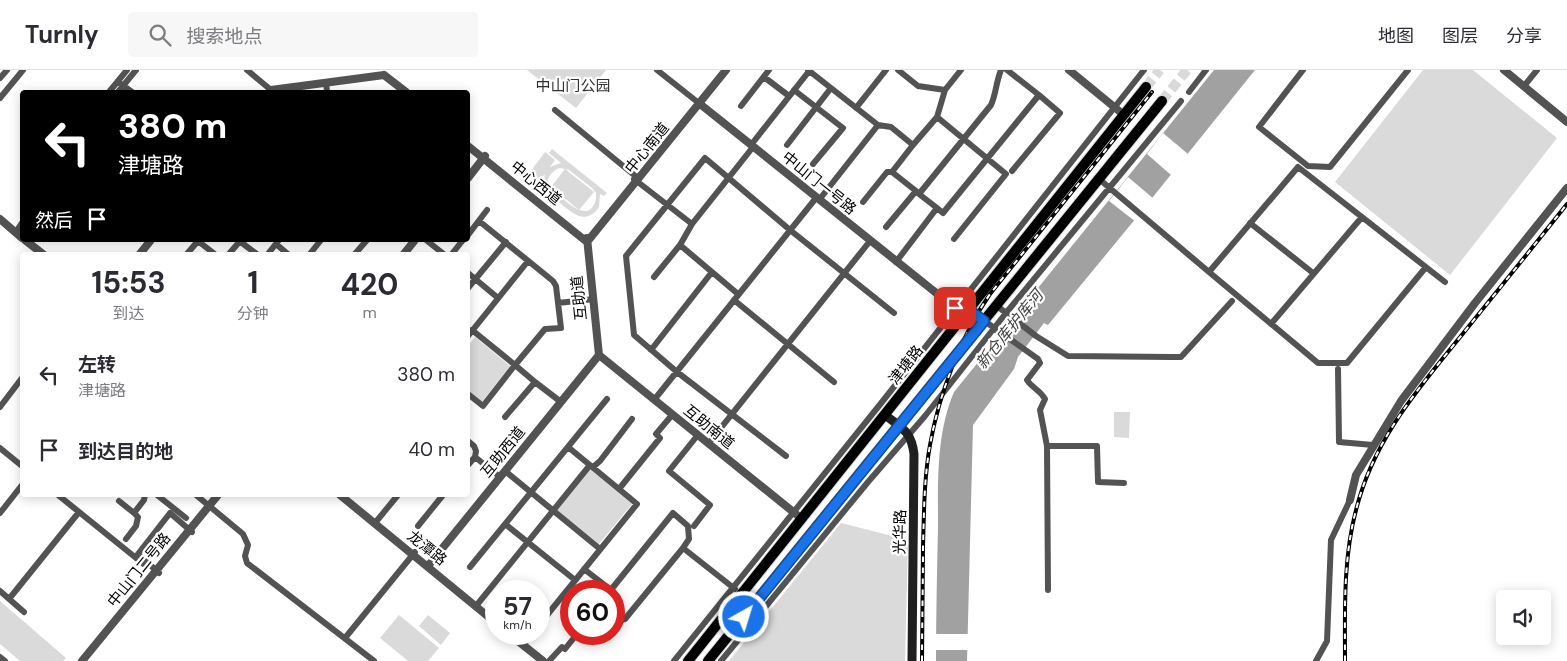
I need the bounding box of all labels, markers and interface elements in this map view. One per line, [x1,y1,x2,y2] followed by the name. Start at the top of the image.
[128,12,478,57] search box
[25,19,98,50] text: Turnly
[146,21,174,49] icon: search
[186,24,262,49] text: 搜索地点
[1378,24,1414,48] text: 地图
[1442,24,1478,48] text: 图层
[1506,24,1542,48] text: 分享
[535,76,611,96] park label: 中山门公园
[118,103,227,149] text: 380 m
[35,110,100,175] icon: left
[620,118,674,178] street label: 中心南道
[778,147,860,219] street label: 中山门一号路
[118,151,184,180] text: 津塘路
[506,156,566,210] street label: 中心西道
[83,205,111,233] icon: arrive
[35,208,73,233] text: 然后
[92,263,166,302] text: 15:53
[248,263,259,302] text: 1
[341,265,398,304] text: 420
[567,275,591,321] street label: 互助道
[971,283,1050,373] water label: 新仓库护库河
[934,287,976,329] pin
[941,294,969,322] icon: arrive
[362,302,377,323] text: m
[113,303,145,324] text: 到达
[237,303,269,324] text: 分钟
[884,341,928,389] street label: 津塘路
[78,352,116,377] text: 左转
[35,361,63,389] icon: left
[397,362,455,387] text: 380 m
[78,380,126,401] text: 津塘路
[679,400,739,454] street label: 互助南道
[476,422,530,482] street label: 互助西道
[35,436,63,464] icon: arrive
[408,437,455,462] text: 40 m
[78,439,173,464] text: 到达目的地
[890,509,910,555] street label: 光华路
[403,526,451,570] street label: 龙潭路
[103,529,175,611] street label: 中山门二号路
[560,580,625,645] speed limit sign: 60
[503,590,532,623] text: 57
[717,590,769,642] position arrow
[1496,590,1551,645] map controls
[1496,590,1551,645] button: sound
[503,617,532,633] text: km/h

